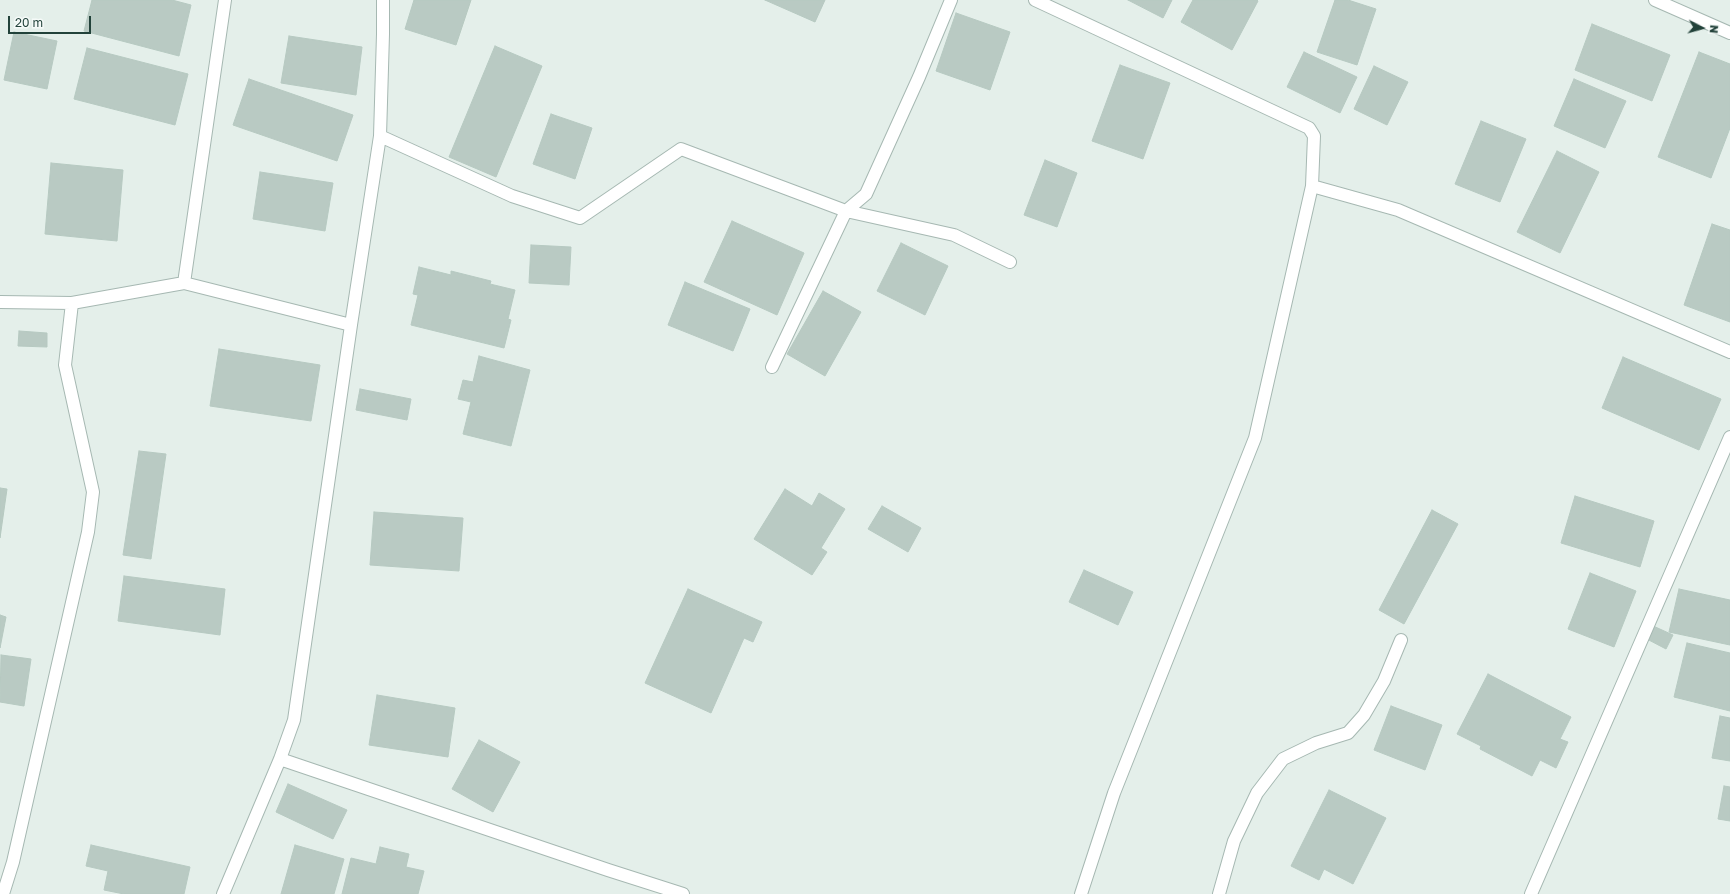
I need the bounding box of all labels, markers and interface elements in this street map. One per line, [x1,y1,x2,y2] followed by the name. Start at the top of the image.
[10,8,93,34] scale bar
[1682,8,1722,48] north arrow
[15,15,43,30] text: 20 m
[1708,24,1721,34] text: N

